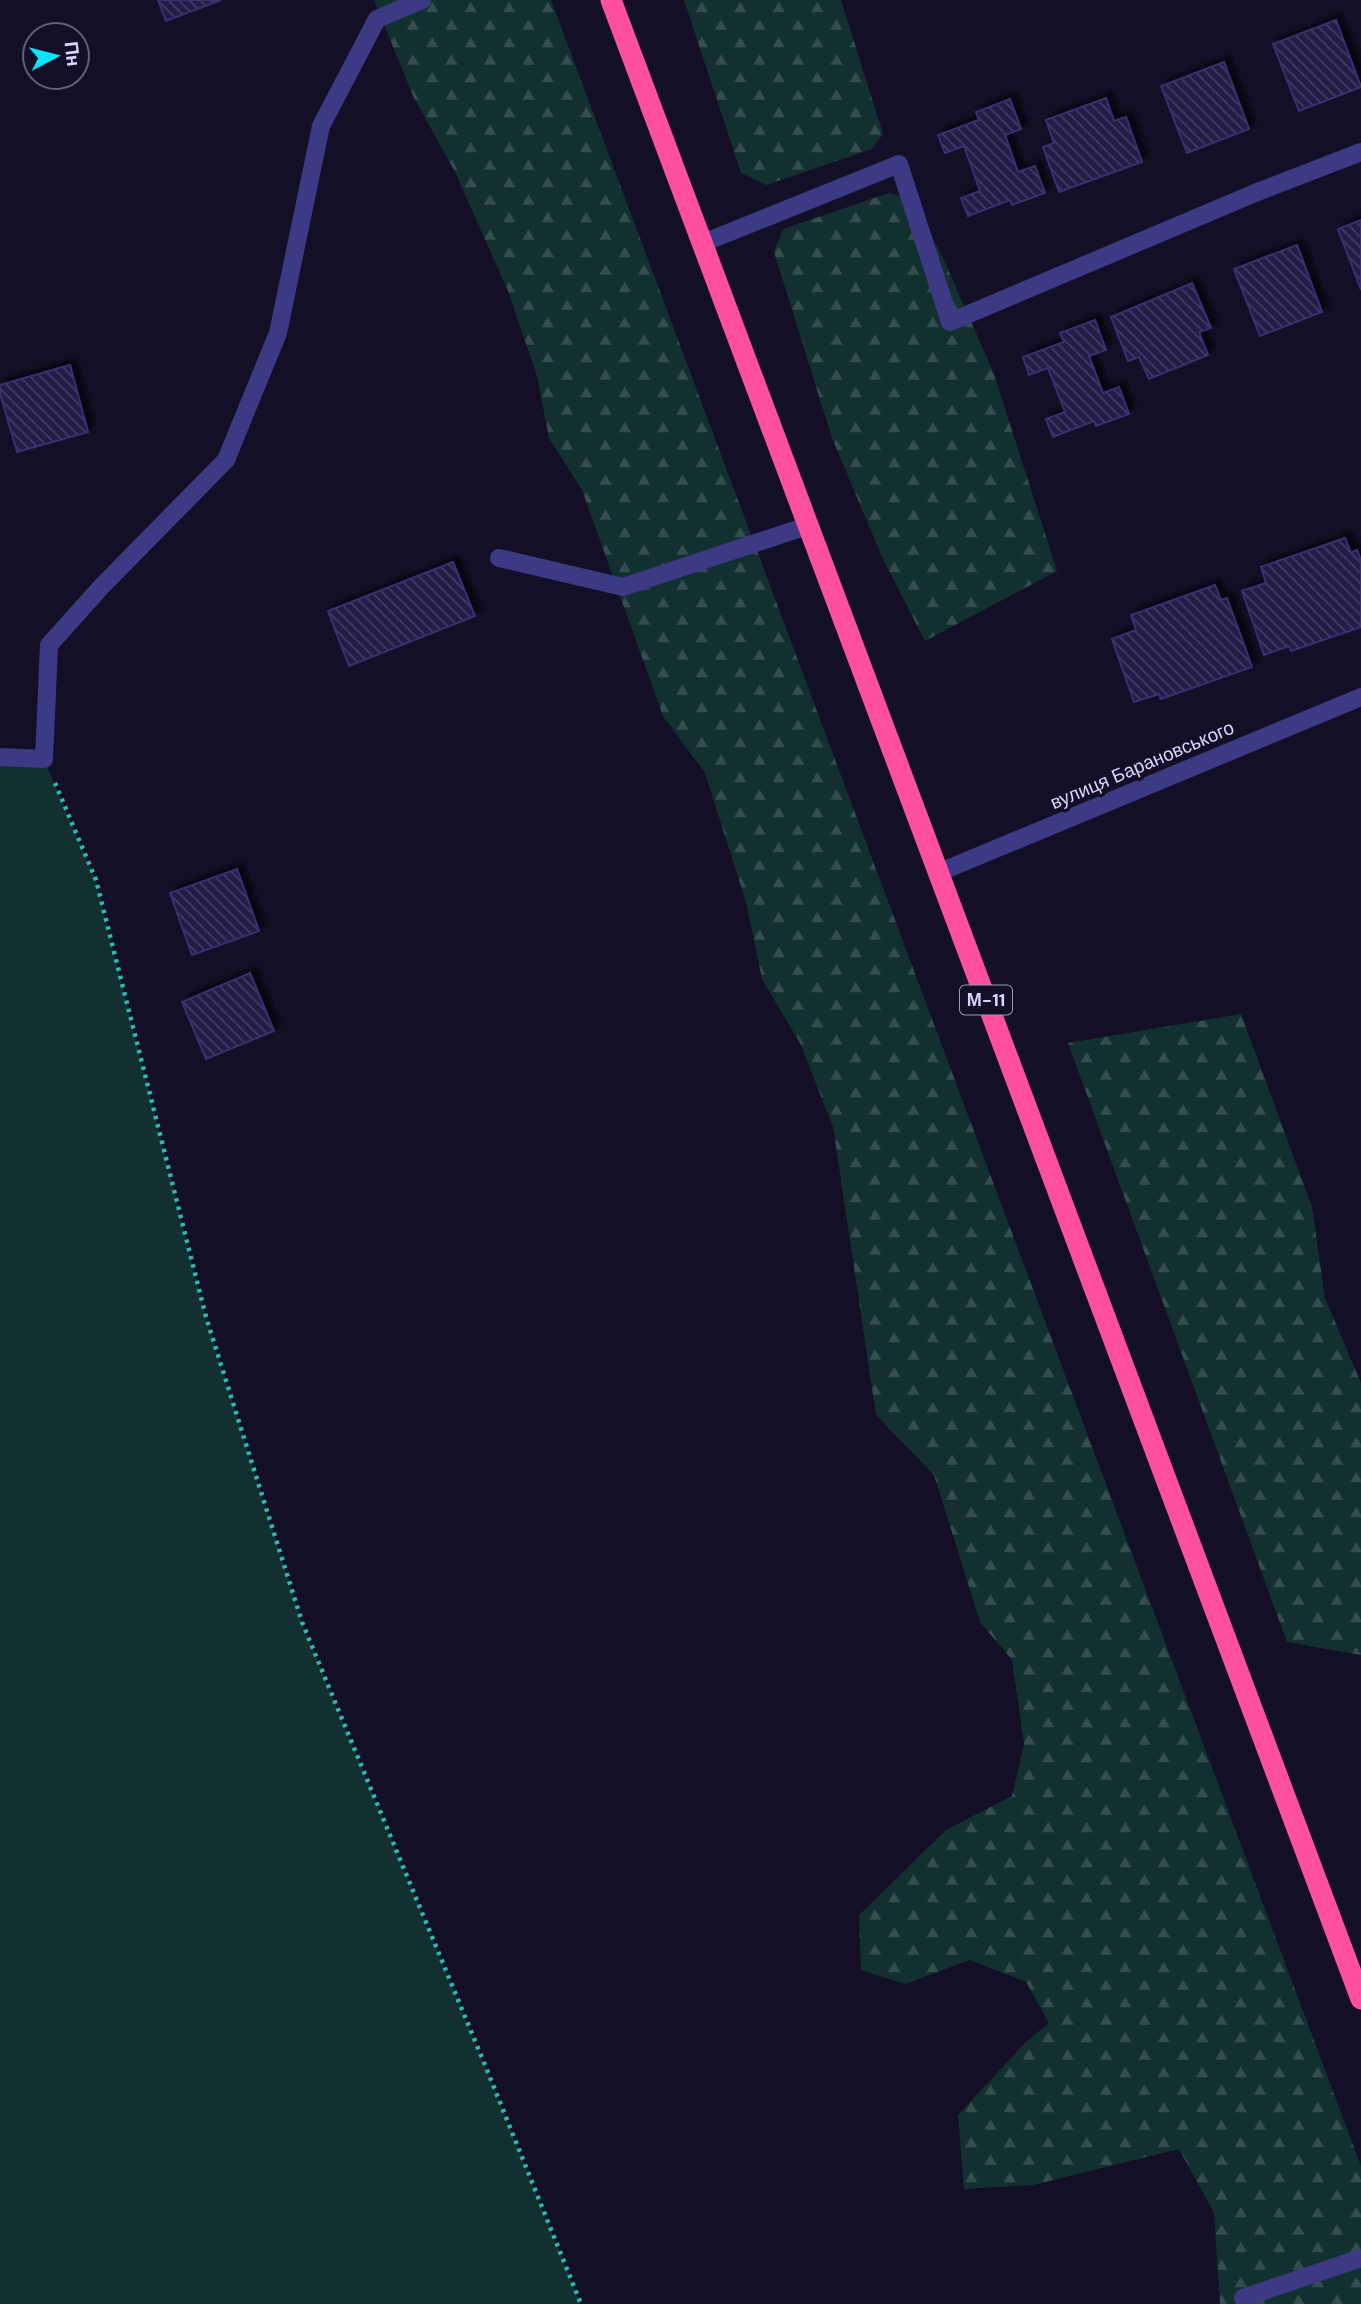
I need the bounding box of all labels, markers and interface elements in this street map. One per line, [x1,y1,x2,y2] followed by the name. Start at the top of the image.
[21,21,91,91] north arrow
[58,40,86,68] text: Пн
[1046,715,1238,815] street label: вулиця Барановського
[960,986,1012,1015] road number: М-11

